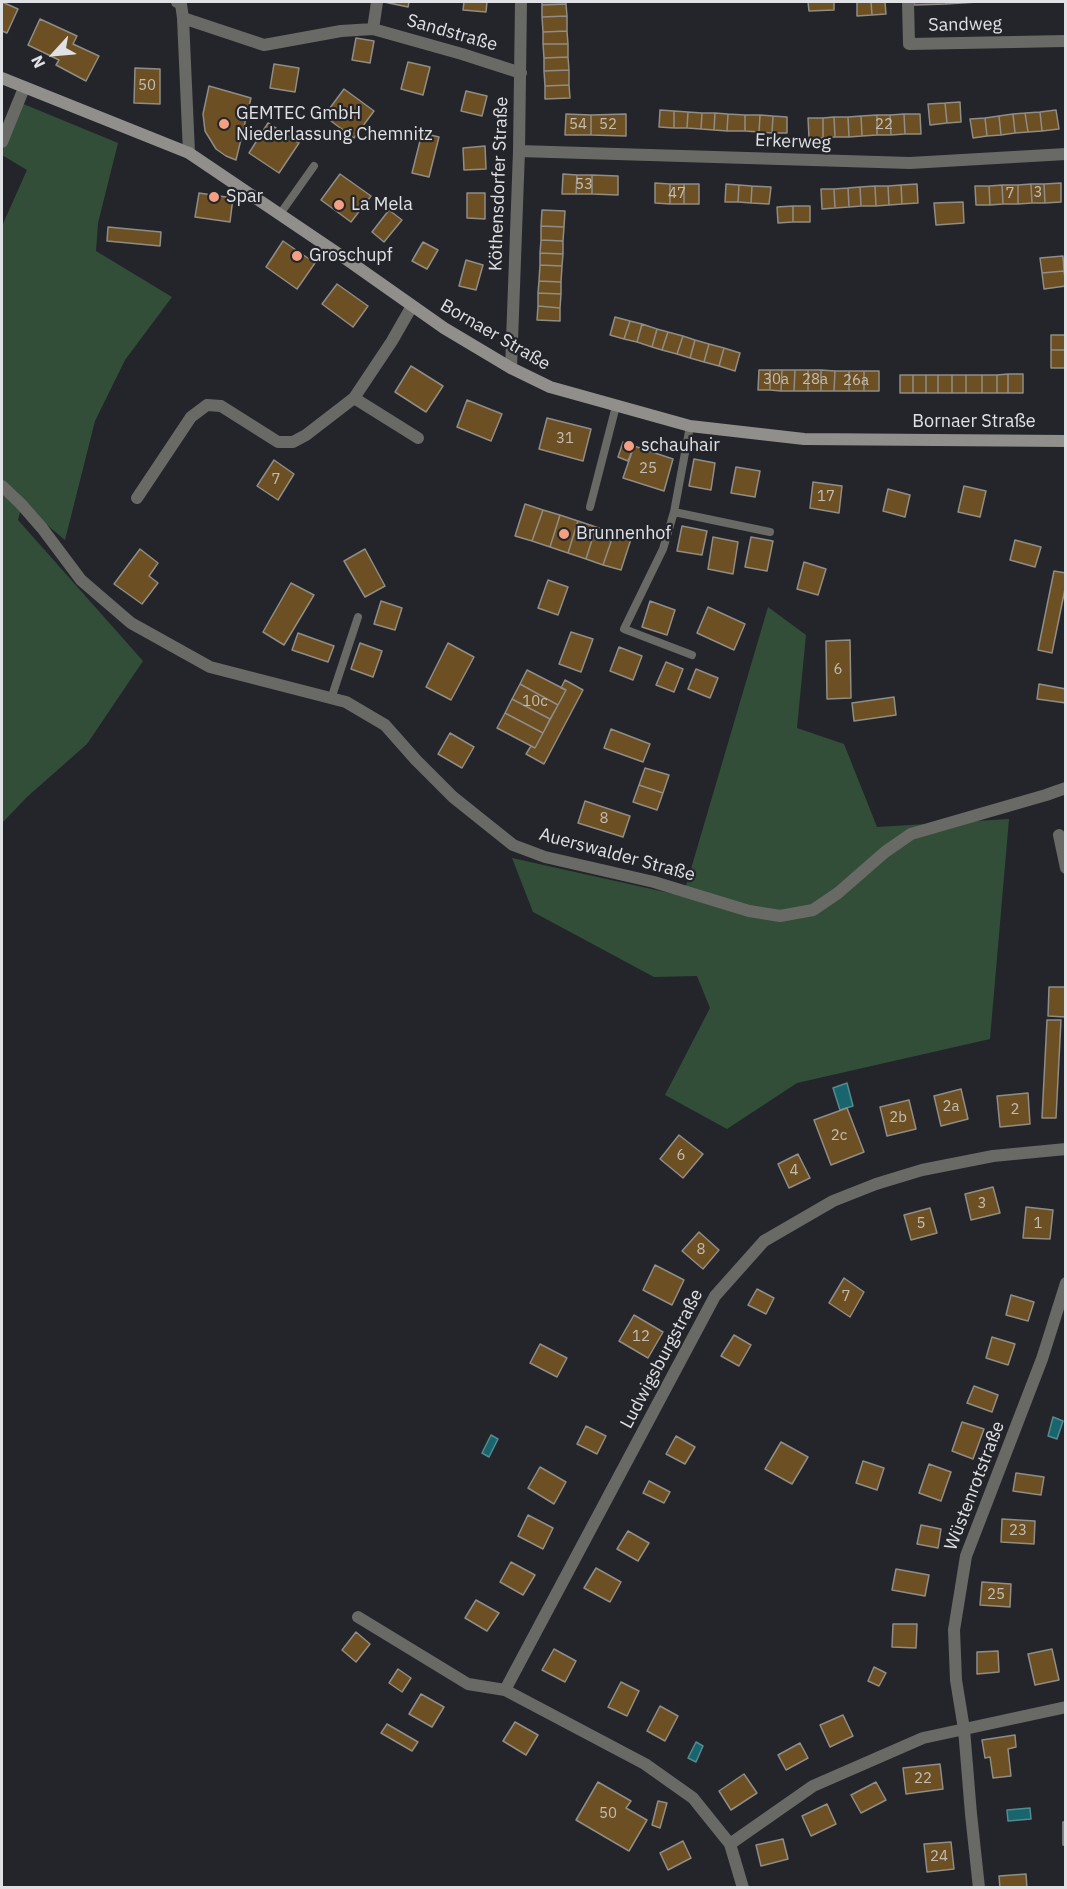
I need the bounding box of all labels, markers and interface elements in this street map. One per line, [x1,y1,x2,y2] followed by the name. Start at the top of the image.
[404,10,500,56] street label: Sandstraße
[928,14,1002,36] street label: Sandweg
[24,24,84,84] north arrow
[26,52,49,71] text: N
[138,77,156,95] house number: 50
[485,96,513,272] street label: Köthensdorfer Straße
[236,103,433,146] place label: GEMTEC GmbH Niederlassung Chemnitz
[569,116,587,134] house number: 54
[599,116,617,134] house number: 52
[875,116,893,134] house number: 22
[217,117,231,131] marker: GEMTEC GmbH Niederlassung Chemnitz
[755,130,831,154] street label: Erkerweg
[575,176,593,194] house number: 53
[1034,184,1042,202] house number: 3
[668,185,686,203] house number: 47
[1006,185,1014,203] house number: 7
[226,186,263,208] place label: Spar
[207,190,221,204] marker: Spar
[351,194,413,216] place label: La Mela
[332,198,346,212] marker: La Mela
[309,245,393,267] place label: Groschupf
[290,249,304,263] marker: Groschupf
[436,295,554,375] street label: Bornaer Straße
[763,371,789,389] house number: 30a
[802,371,828,389] house number: 28a
[843,372,869,390] house number: 26a
[912,411,1036,433] street label: Bornaer Straße
[556,430,574,448] house number: 31
[641,435,720,457] place label: schauhair
[622,439,636,453] marker: schauhair
[639,460,657,478] house number: 25
[272,471,280,489] house number: 7
[817,488,835,506] house number: 17
[576,523,671,545] place label: Brunnenhof
[557,527,571,541] marker: Brunnenhof
[834,661,842,679] house number: 6
[522,693,548,711] house number: 10c
[600,810,608,828] house number: 8
[537,824,697,886] street label: Auerswalder Straße
[942,1098,960,1116] house number: 2a
[1011,1101,1019,1119] house number: 2
[889,1109,907,1127] house number: 2b
[831,1127,847,1145] house number: 2c
[677,1147,685,1165] house number: 6
[790,1162,798,1180] house number: 4
[978,1195,986,1213] house number: 3
[917,1215,925,1233] house number: 5
[1034,1215,1042,1233] house number: 1
[697,1241,705,1259] house number: 8
[616,1286,708,1432] street label: Ludwigsburgstraße
[842,1288,850,1306] house number: 7
[632,1328,650,1346] house number: 12
[940,1418,1010,1554] street label: Wüstenrotstraße
[1009,1522,1027,1540] house number: 23
[987,1586,1005,1604] house number: 25
[914,1770,932,1788] house number: 22
[599,1805,617,1823] house number: 50
[930,1848,948,1866] house number: 24

